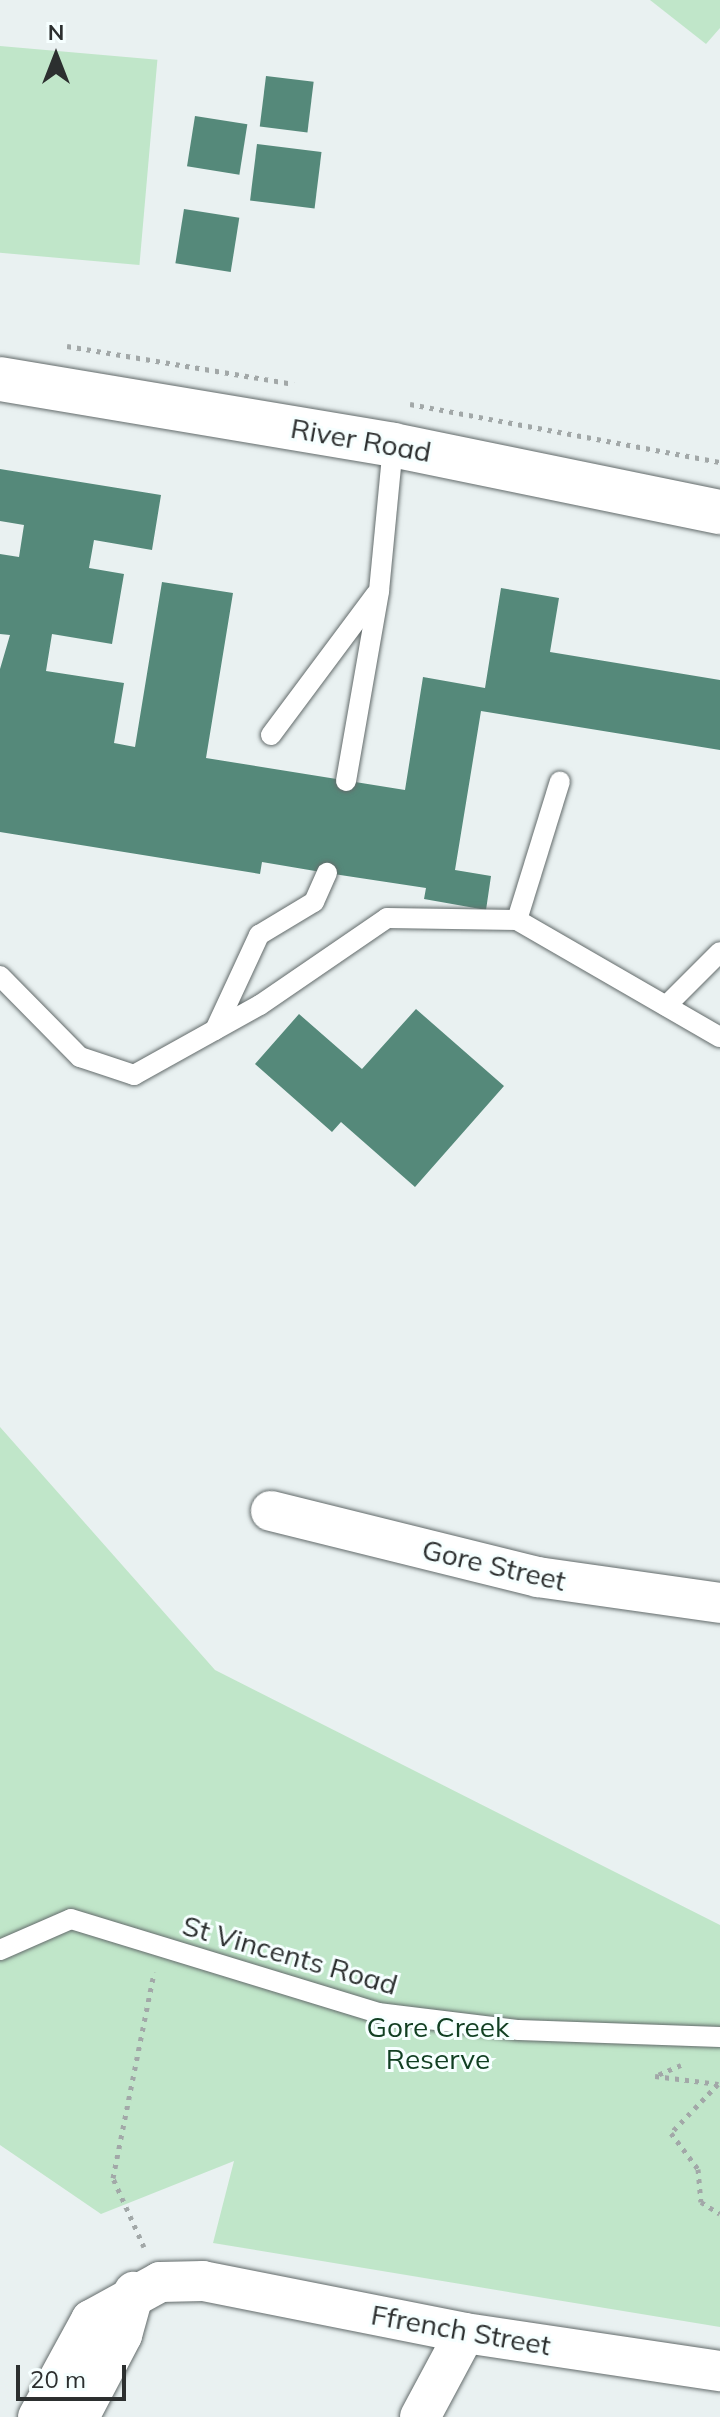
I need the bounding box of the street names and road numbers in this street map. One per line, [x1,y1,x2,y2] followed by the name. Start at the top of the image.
[288,411,434,469] street label: River Road
[419,1532,569,1598] street label: Gore Street
[179,1908,401,2002] street label: St Vincents Road
[369,2298,553,2362] street label: Ffrench Street

